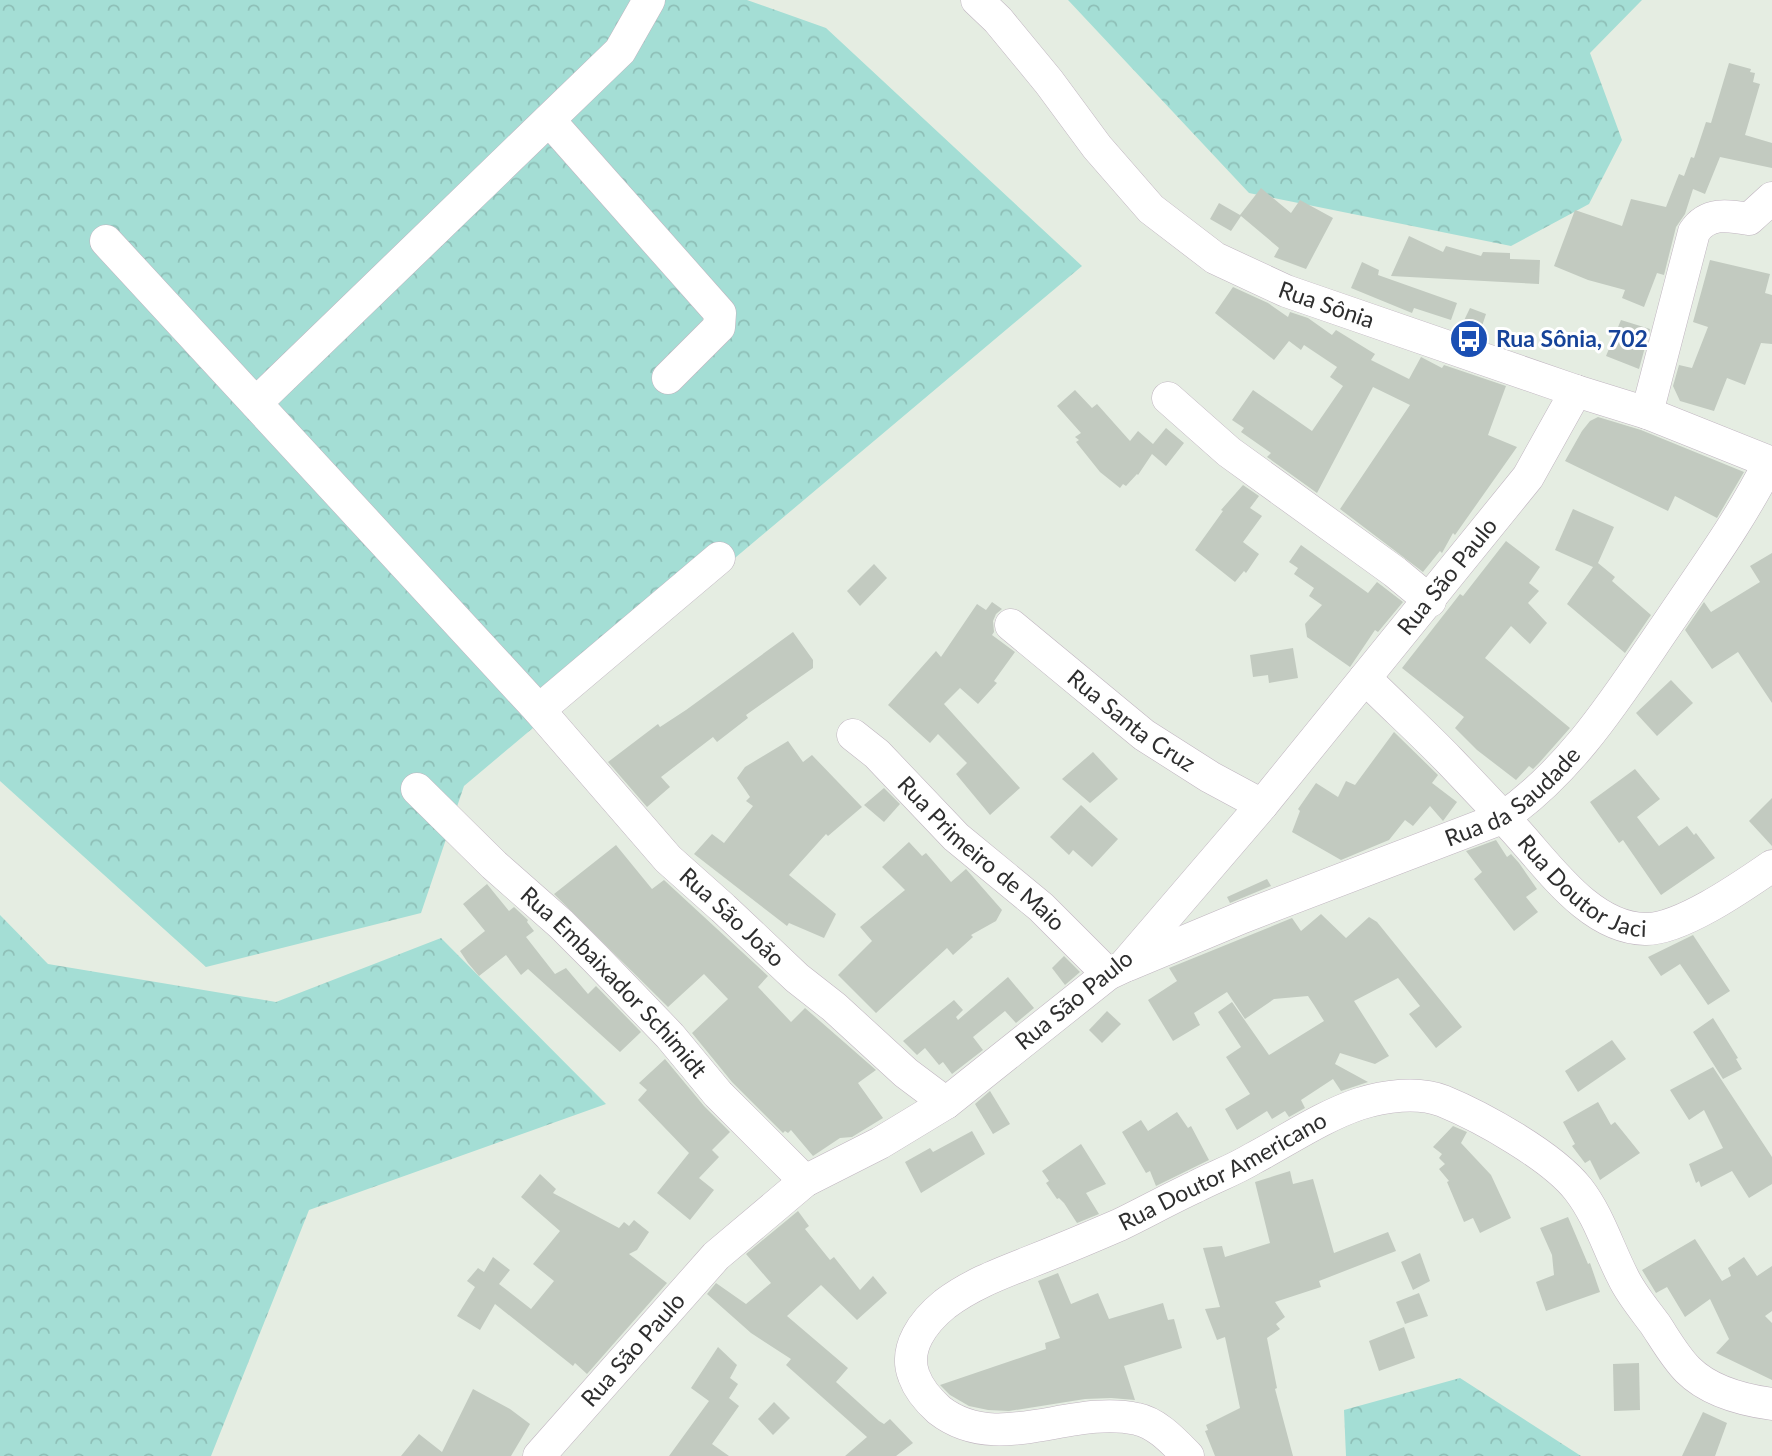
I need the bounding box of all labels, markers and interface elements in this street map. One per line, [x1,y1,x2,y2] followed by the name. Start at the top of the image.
[1275,275,1378,333] street label: Rua Sônia
[1448,318,1490,360] bus stop icon: Rua Sônia, 702
[1496,324,1648,352] place label: Rua Sônia, 702
[1391,512,1502,640] street label: Rua São Paulo
[1062,663,1201,777] street label: Rua Santa Cruz
[1441,741,1585,852] street label: Rua da Saudade
[892,770,1072,936] street label: Rua Primeiro de Maio
[1512,828,1647,942] street label: Rua Doutor Jaci
[674,861,791,972] street label: Rua São João
[515,880,714,1084] street label: Rua Embaixador Schimidt
[1009,943,1138,1055] street label: Rua São Paulo
[1114,1105,1331,1236] street label: Rua Doutor Americano
[574,1286,690,1412] street label: Rua São Paulo

